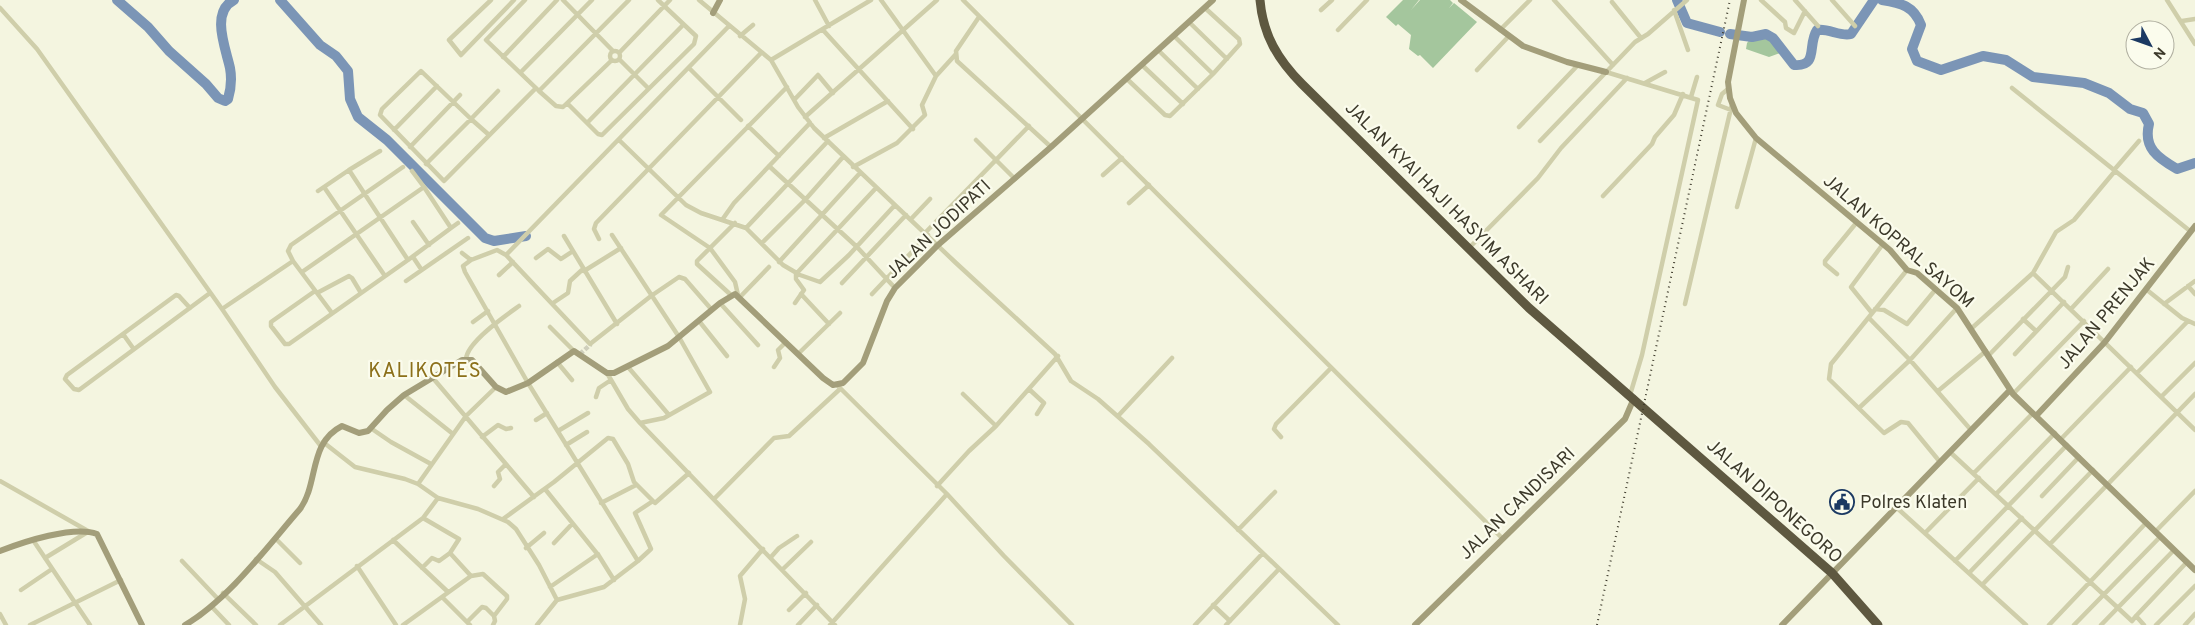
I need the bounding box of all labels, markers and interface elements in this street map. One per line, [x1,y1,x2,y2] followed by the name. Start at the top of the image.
[2125,20,2175,70] north arrow
[2149,43,2168,62] text: N
[1339,97,1553,311] street label: JALAN KYAI HAJI HASYIM ASHARI
[1818,170,1978,314] street label: JALAN KOPRAL SAYOM
[882,175,996,285] street label: JALAN JODIPATI
[2053,253,2161,375] street label: JALAN PRENJAK
[368,359,482,385] district label: KALIKOTES
[1701,435,1847,569] street label: JALAN DIPONEGORO
[1455,443,1581,565] street label: JALAN CANDISARI
[1829,489,1855,515] public building icon: Polres Klaten
[1860,492,1967,515] place label: Polres Klaten

